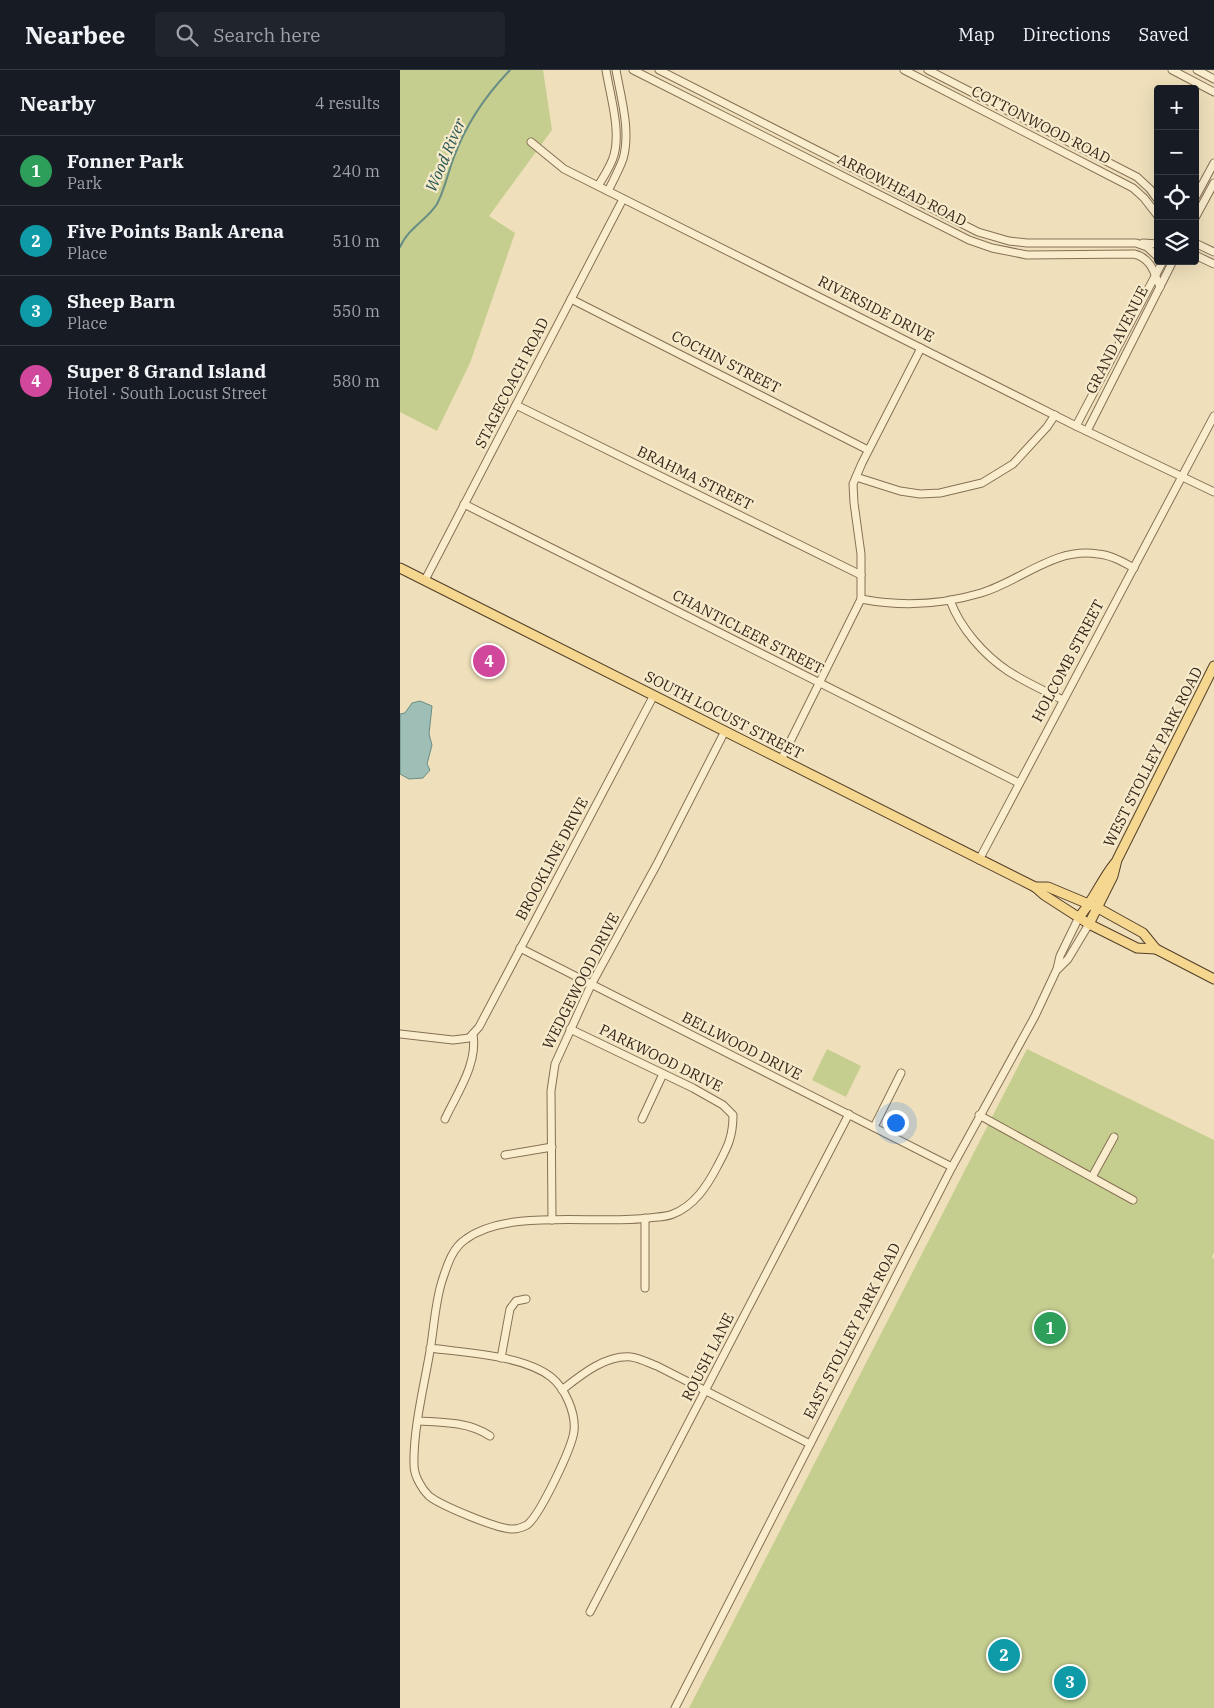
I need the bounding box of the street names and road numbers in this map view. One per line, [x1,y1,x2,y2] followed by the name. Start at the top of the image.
[969,81,1114,168] street label: COTTONWOOD ROAD
[835,149,970,230] street label: ARROWHEAD ROAD
[815,271,938,346] street label: RIVERSIDE DRIVE
[1081,283,1152,397] street label: GRAND AVENUE
[470,314,553,451] street label: STAGECOACH ROAD
[669,326,784,397] street label: COCHIN STREET
[634,441,757,514] street label: BRAHMA STREET
[669,585,827,678] street label: CHANTICLEER STREET
[1027,596,1108,725] street label: HOLCOMB STREET
[1099,664,1206,850] street label: WEST STOLLEY PARK ROAD
[642,666,807,763] street label: SOUTH LOCUST STREET
[511,794,592,924] street label: BROOKLINE DRIVE
[538,909,623,1052] street label: WEDGEWOOD DRIVE
[679,1007,805,1084] street label: BELLWOOD DRIVE
[596,1019,726,1096] street label: PARKWOOD DRIVE
[799,1239,904,1422] street label: EAST STOLLEY PARK ROAD
[677,1309,738,1404] street label: ROUSH LANE

